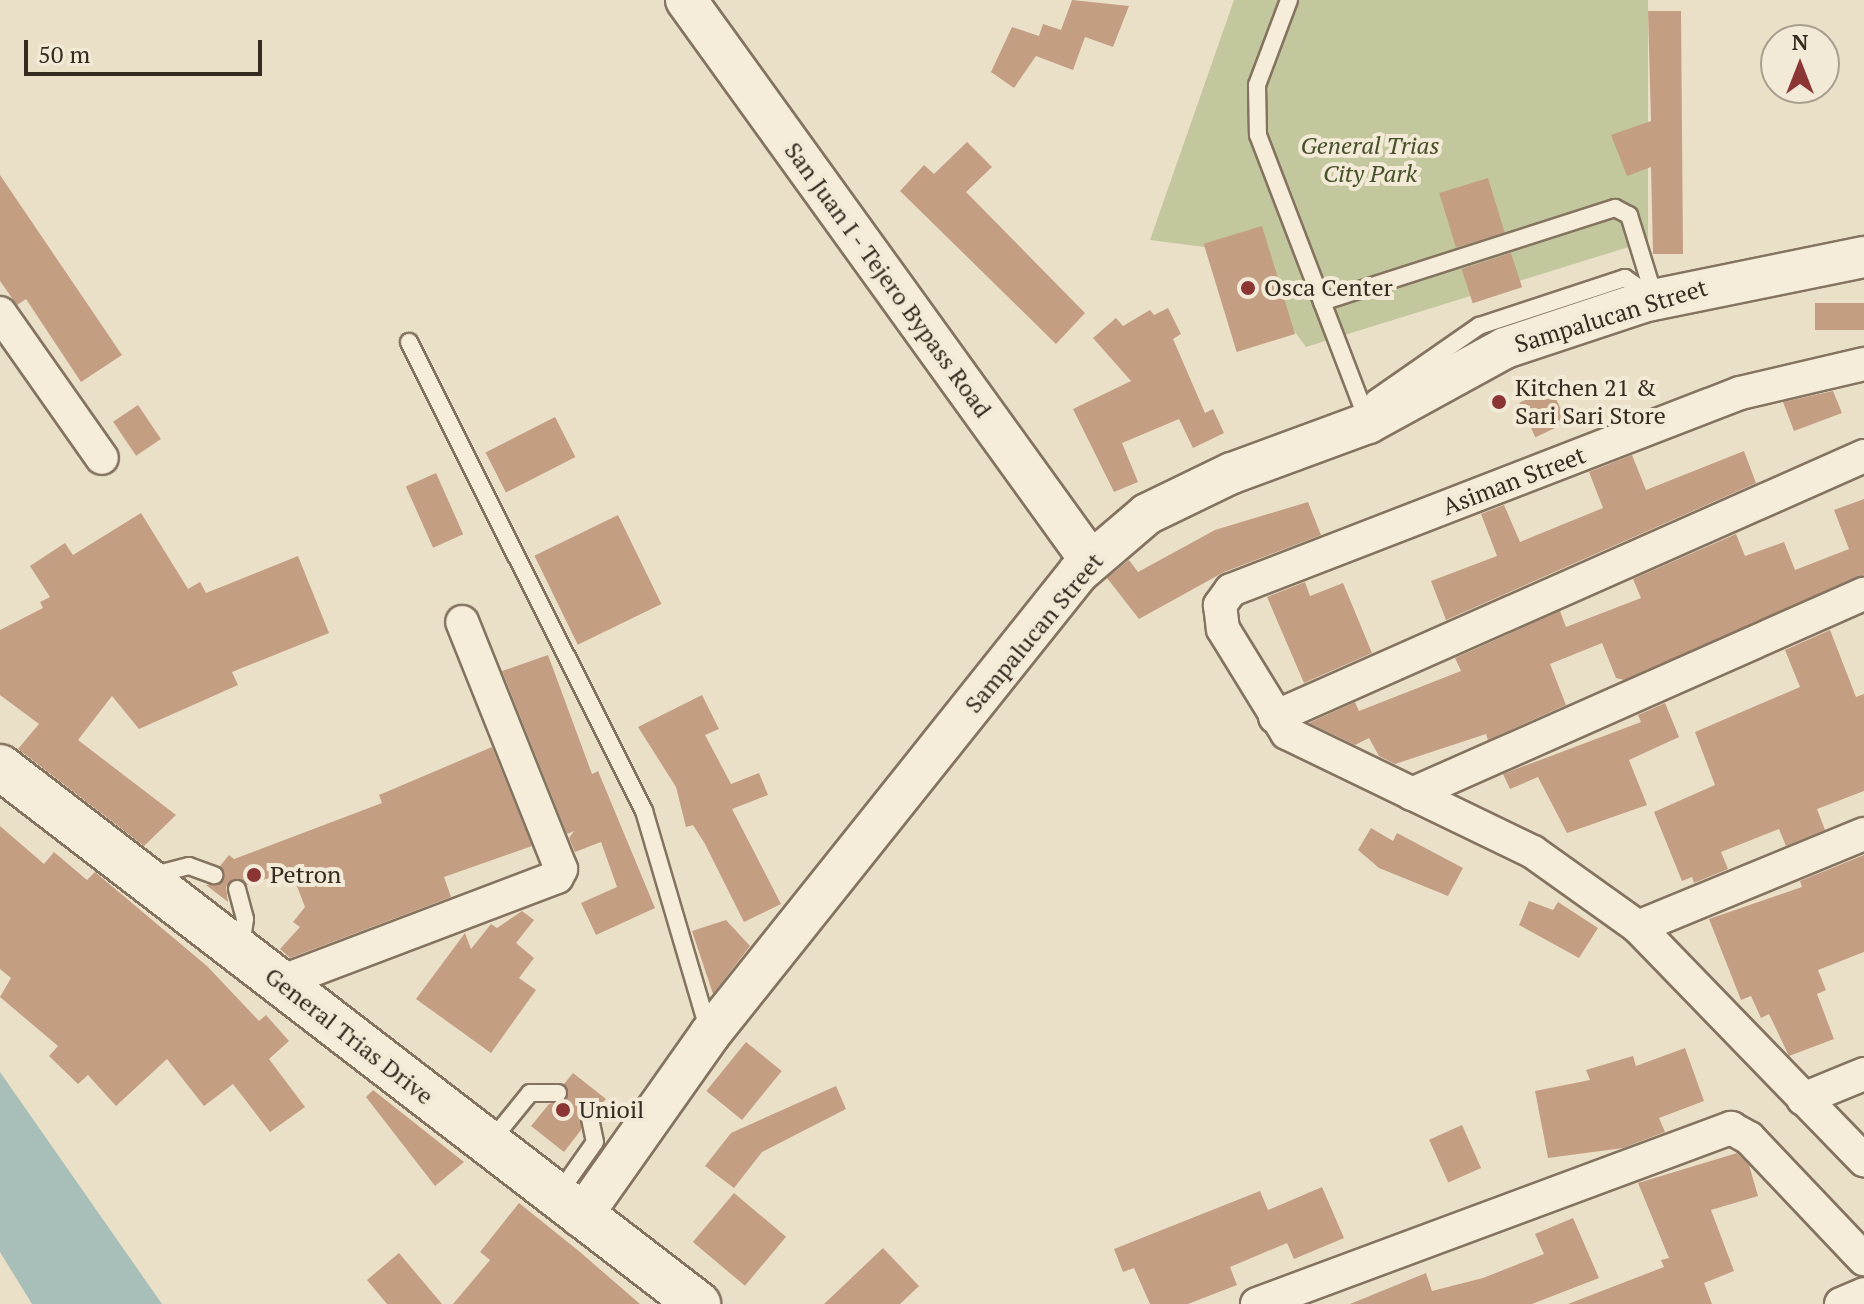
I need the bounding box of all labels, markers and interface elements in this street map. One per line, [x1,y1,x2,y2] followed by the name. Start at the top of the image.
[28,24,266,74] scale bar
[1760,24,1840,104] north arrow
[1792,27,1808,56] text: N
[38,38,90,70] text: 50 m
[1301,132,1439,188] park label: General Trias City Park
[778,136,998,424] street label: San Juan I - Tejero Bypass Road
[1511,273,1711,359] street label: Sampalucan Street
[1264,274,1393,302] place label: Osca Center
[1239,279,1257,297] marker: Osca Center
[1515,374,1666,430] place label: Kitchen 21 & Sari Sari Store
[1490,393,1508,411] marker: Kitchen 21 & Sari Sari Store
[1438,441,1590,521] street label: Asiman Street
[959,547,1109,719] street label: Sampalucan Street
[270,861,341,889] place label: Petron
[245,866,263,884] marker: Petron
[259,961,439,1111] street label: General Trias Drive
[579,1096,644,1124] place label: Unioil
[554,1101,572,1119] marker: Unioil

